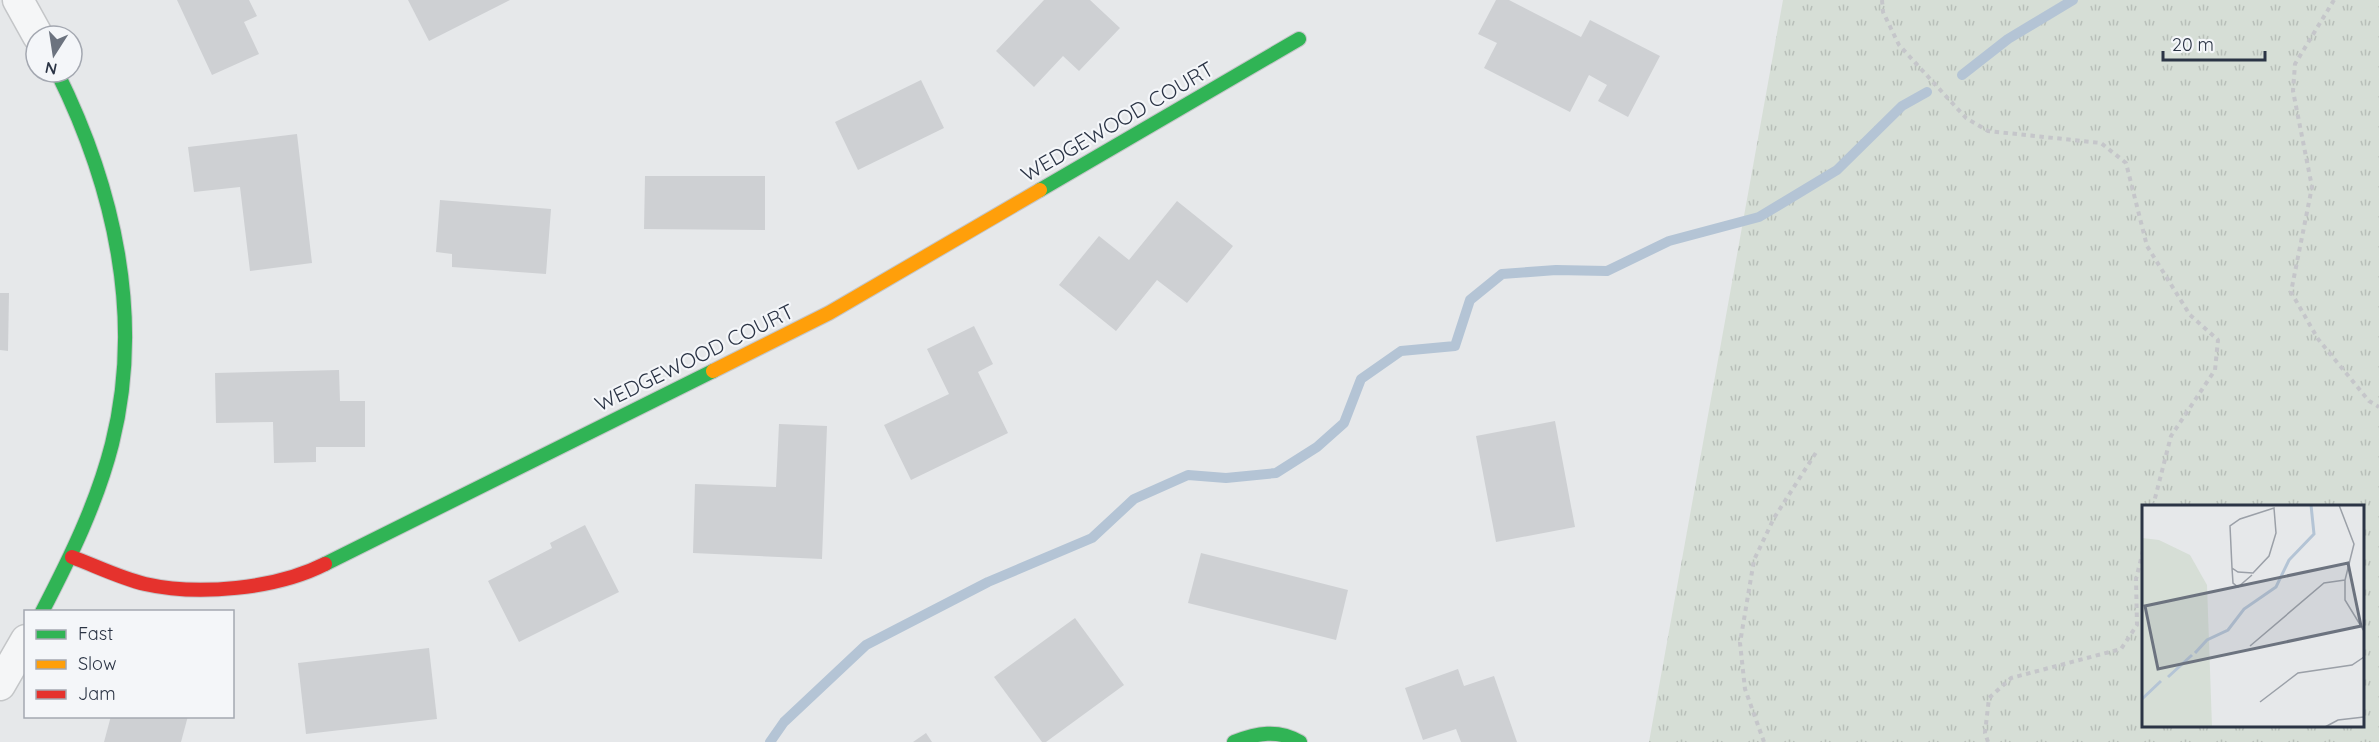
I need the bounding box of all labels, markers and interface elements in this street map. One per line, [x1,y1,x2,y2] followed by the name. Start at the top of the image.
[24,24,84,84] north arrow
[2163,24,2265,62] scale bar
[2172,33,2214,56] text: 20 m
[1016,55,1218,187] street label: WEDGEWOOD COURT
[43,58,59,80] text: N
[590,297,798,417] street label: WEDGEWOOD COURT
[2142,505,2364,727] inset map
[24,610,234,718] legend
[78,622,113,645] text: Fast
[78,652,116,675] text: Slow
[78,682,116,705] text: Jam

